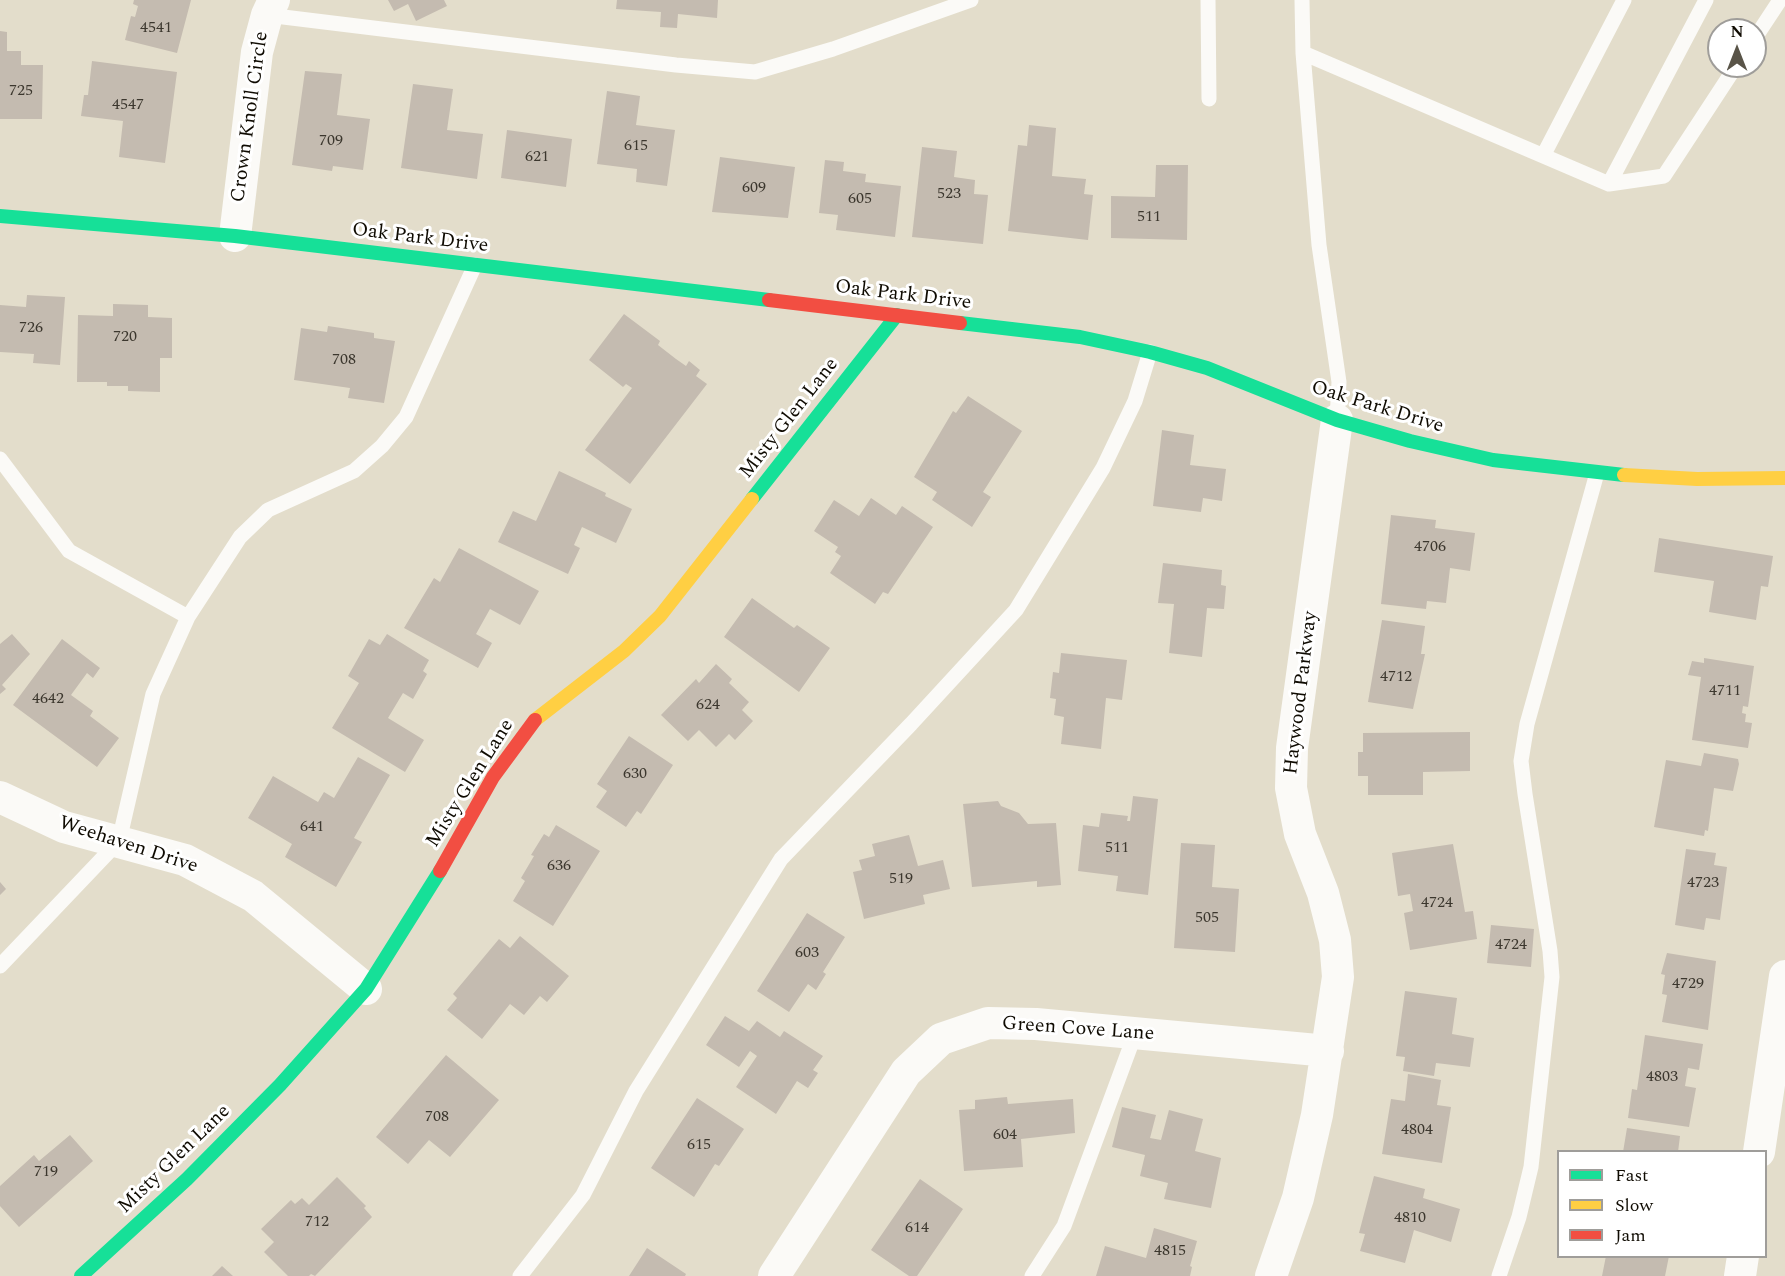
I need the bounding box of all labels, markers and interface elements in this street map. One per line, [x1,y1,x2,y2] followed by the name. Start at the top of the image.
[1707,18,1767,78] north arrow
[140,19,172,39] house number: 4541
[1730,20,1744,44] text: N
[227,30,275,204] street label: Crown Knoll Circle
[9,82,33,102] house number: 725
[112,96,144,116] house number: 4547
[319,132,343,152] house number: 709
[624,137,648,157] house number: 615
[525,148,549,168] house number: 621
[742,179,766,199] house number: 609
[937,185,961,205] house number: 523
[848,190,872,210] house number: 605
[1137,208,1161,228] house number: 511
[350,219,490,259] street label: Oak Park Drive
[833,276,973,316] street label: Oak Park Drive
[19,319,43,339] house number: 726
[113,328,137,348] house number: 720
[332,351,356,371] house number: 708
[735,354,845,484] street label: Misty Glen Lane
[1308,376,1446,440] street label: Oak Park Drive
[1414,538,1446,558] house number: 4706
[1280,610,1324,776] street label: Haywood Parkway
[1380,668,1412,688] house number: 4712
[1709,682,1741,702] house number: 4711
[32,690,64,710] house number: 4642
[696,696,720,716] house number: 624
[422,715,520,853] street label: Misty Glen Lane
[623,765,647,785] house number: 630
[55,812,201,880] street label: Weehaven Drive
[300,818,324,838] house number: 641
[1105,839,1129,859] house number: 511
[547,857,571,877] house number: 636
[889,870,913,890] house number: 519
[1687,874,1719,894] house number: 4723
[1421,894,1453,914] house number: 4724
[1195,909,1219,929] house number: 505
[1495,936,1527,956] house number: 4724
[795,944,819,964] house number: 603
[1672,975,1704,995] house number: 4729
[1001,1013,1155,1047] street label: Green Cove Lane
[1646,1068,1678,1088] house number: 4803
[114,1100,236,1220] street label: Misty Glen Lane
[425,1108,449,1128] house number: 708
[1401,1121,1433,1141] house number: 4804
[993,1126,1017,1146] house number: 604
[687,1136,711,1156] house number: 615
[1557,1150,1767,1258] legend
[1615,1162,1648,1189] text: Fast
[34,1163,58,1183] house number: 719
[1615,1192,1653,1219] text: Slow
[1394,1209,1426,1229] house number: 4810
[305,1213,329,1233] house number: 712
[905,1219,929,1239] house number: 614
[1615,1222,1646,1249] text: Jam
[1154,1242,1186,1262] house number: 4815

